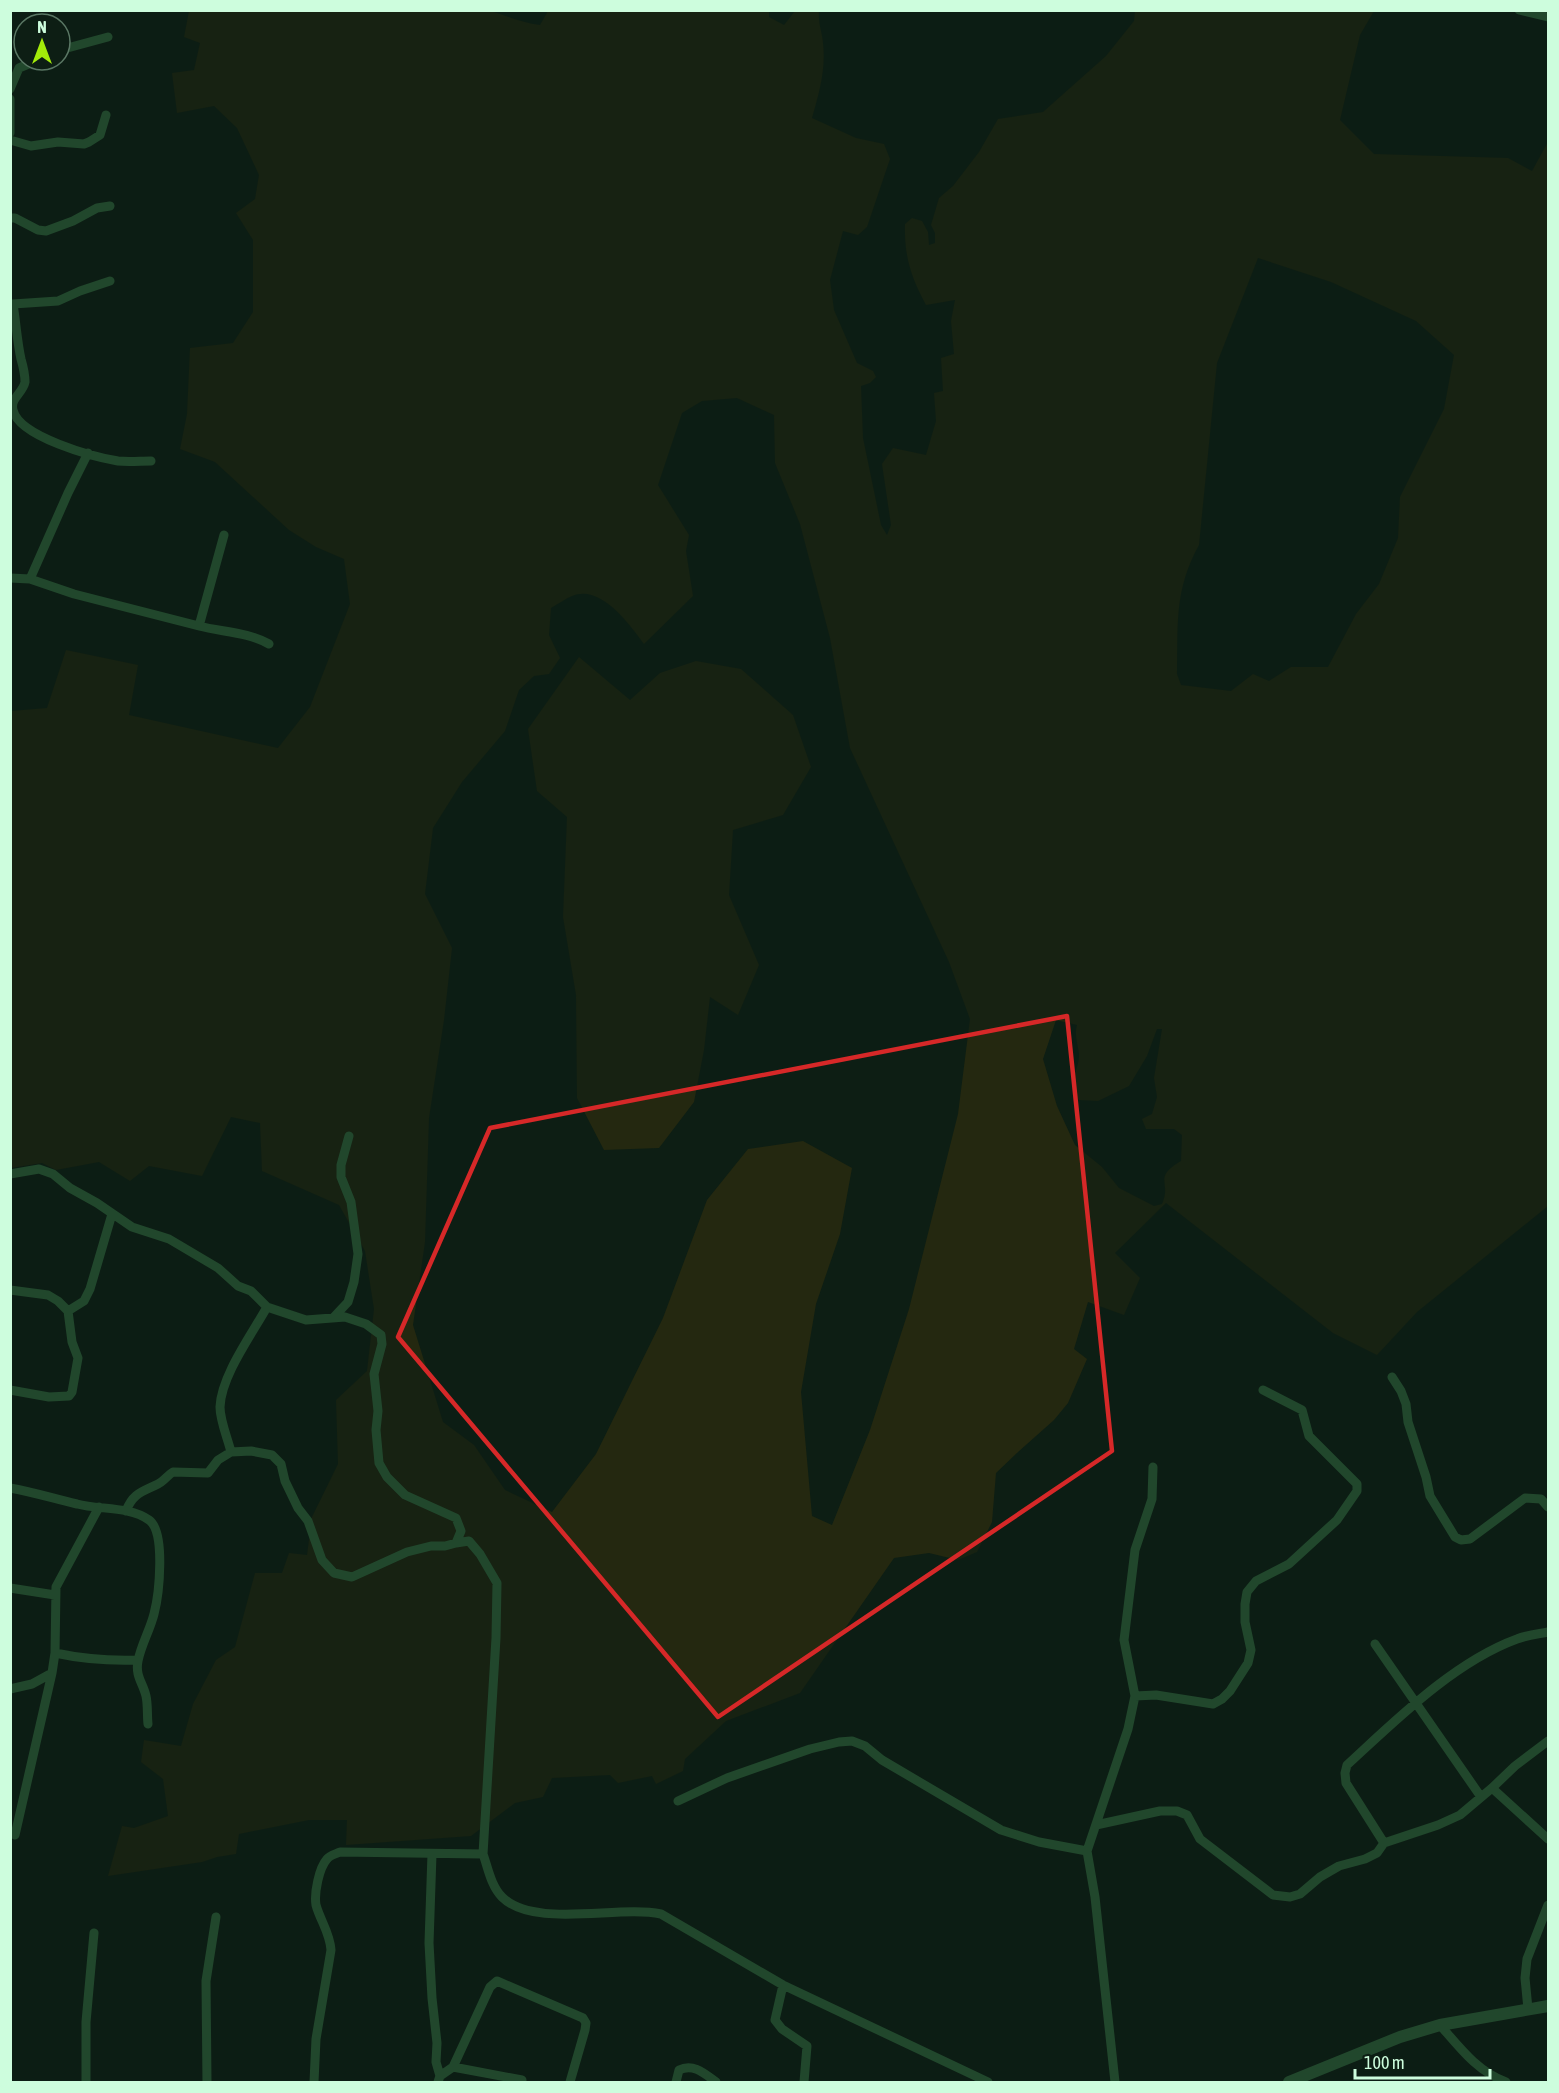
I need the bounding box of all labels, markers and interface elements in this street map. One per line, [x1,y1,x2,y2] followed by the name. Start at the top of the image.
[12,12,72,72] north arrow
[37,18,47,36] text: N
[1355,2042,1490,2080] scale bar
[1364,2052,1405,2073] text: 100 m

